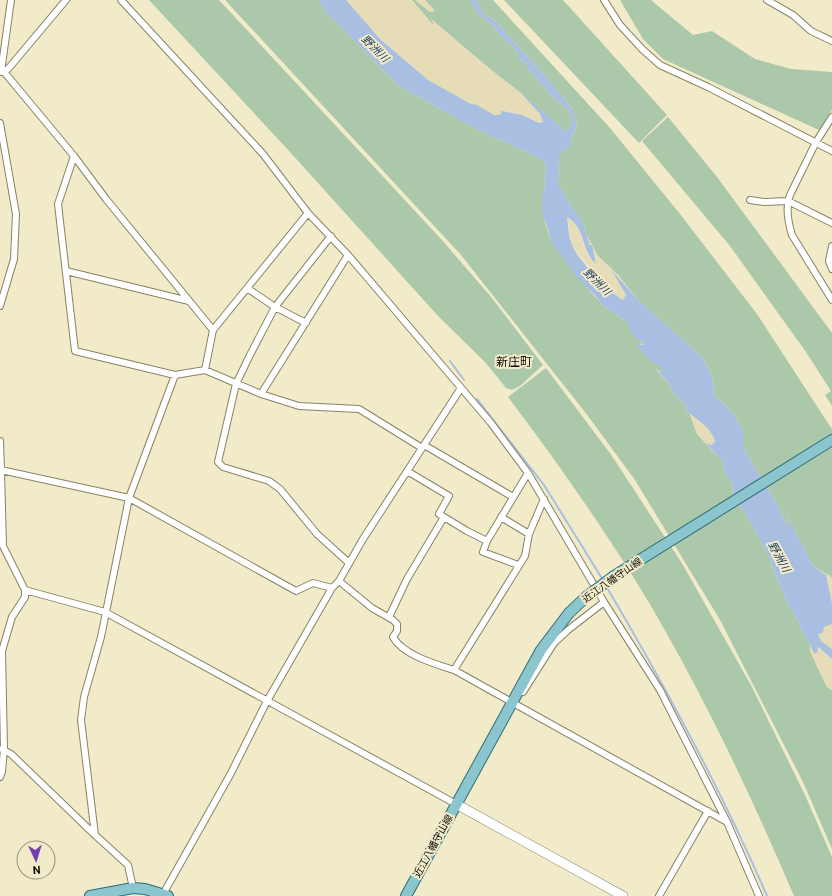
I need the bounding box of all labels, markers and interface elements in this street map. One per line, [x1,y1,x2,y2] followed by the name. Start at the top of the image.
[359,33,392,66] water label: 野洲川
[581,266,614,299] water label: 野洲川
[496,355,532,369] district label: 新庄町
[765,539,793,575] water label: 野洲川
[580,555,644,605] street label: 近江八幡守山線
[411,813,455,879] street label: 近江八幡守山線
[16,840,56,880] north arrow
[32,863,41,876] text: N

